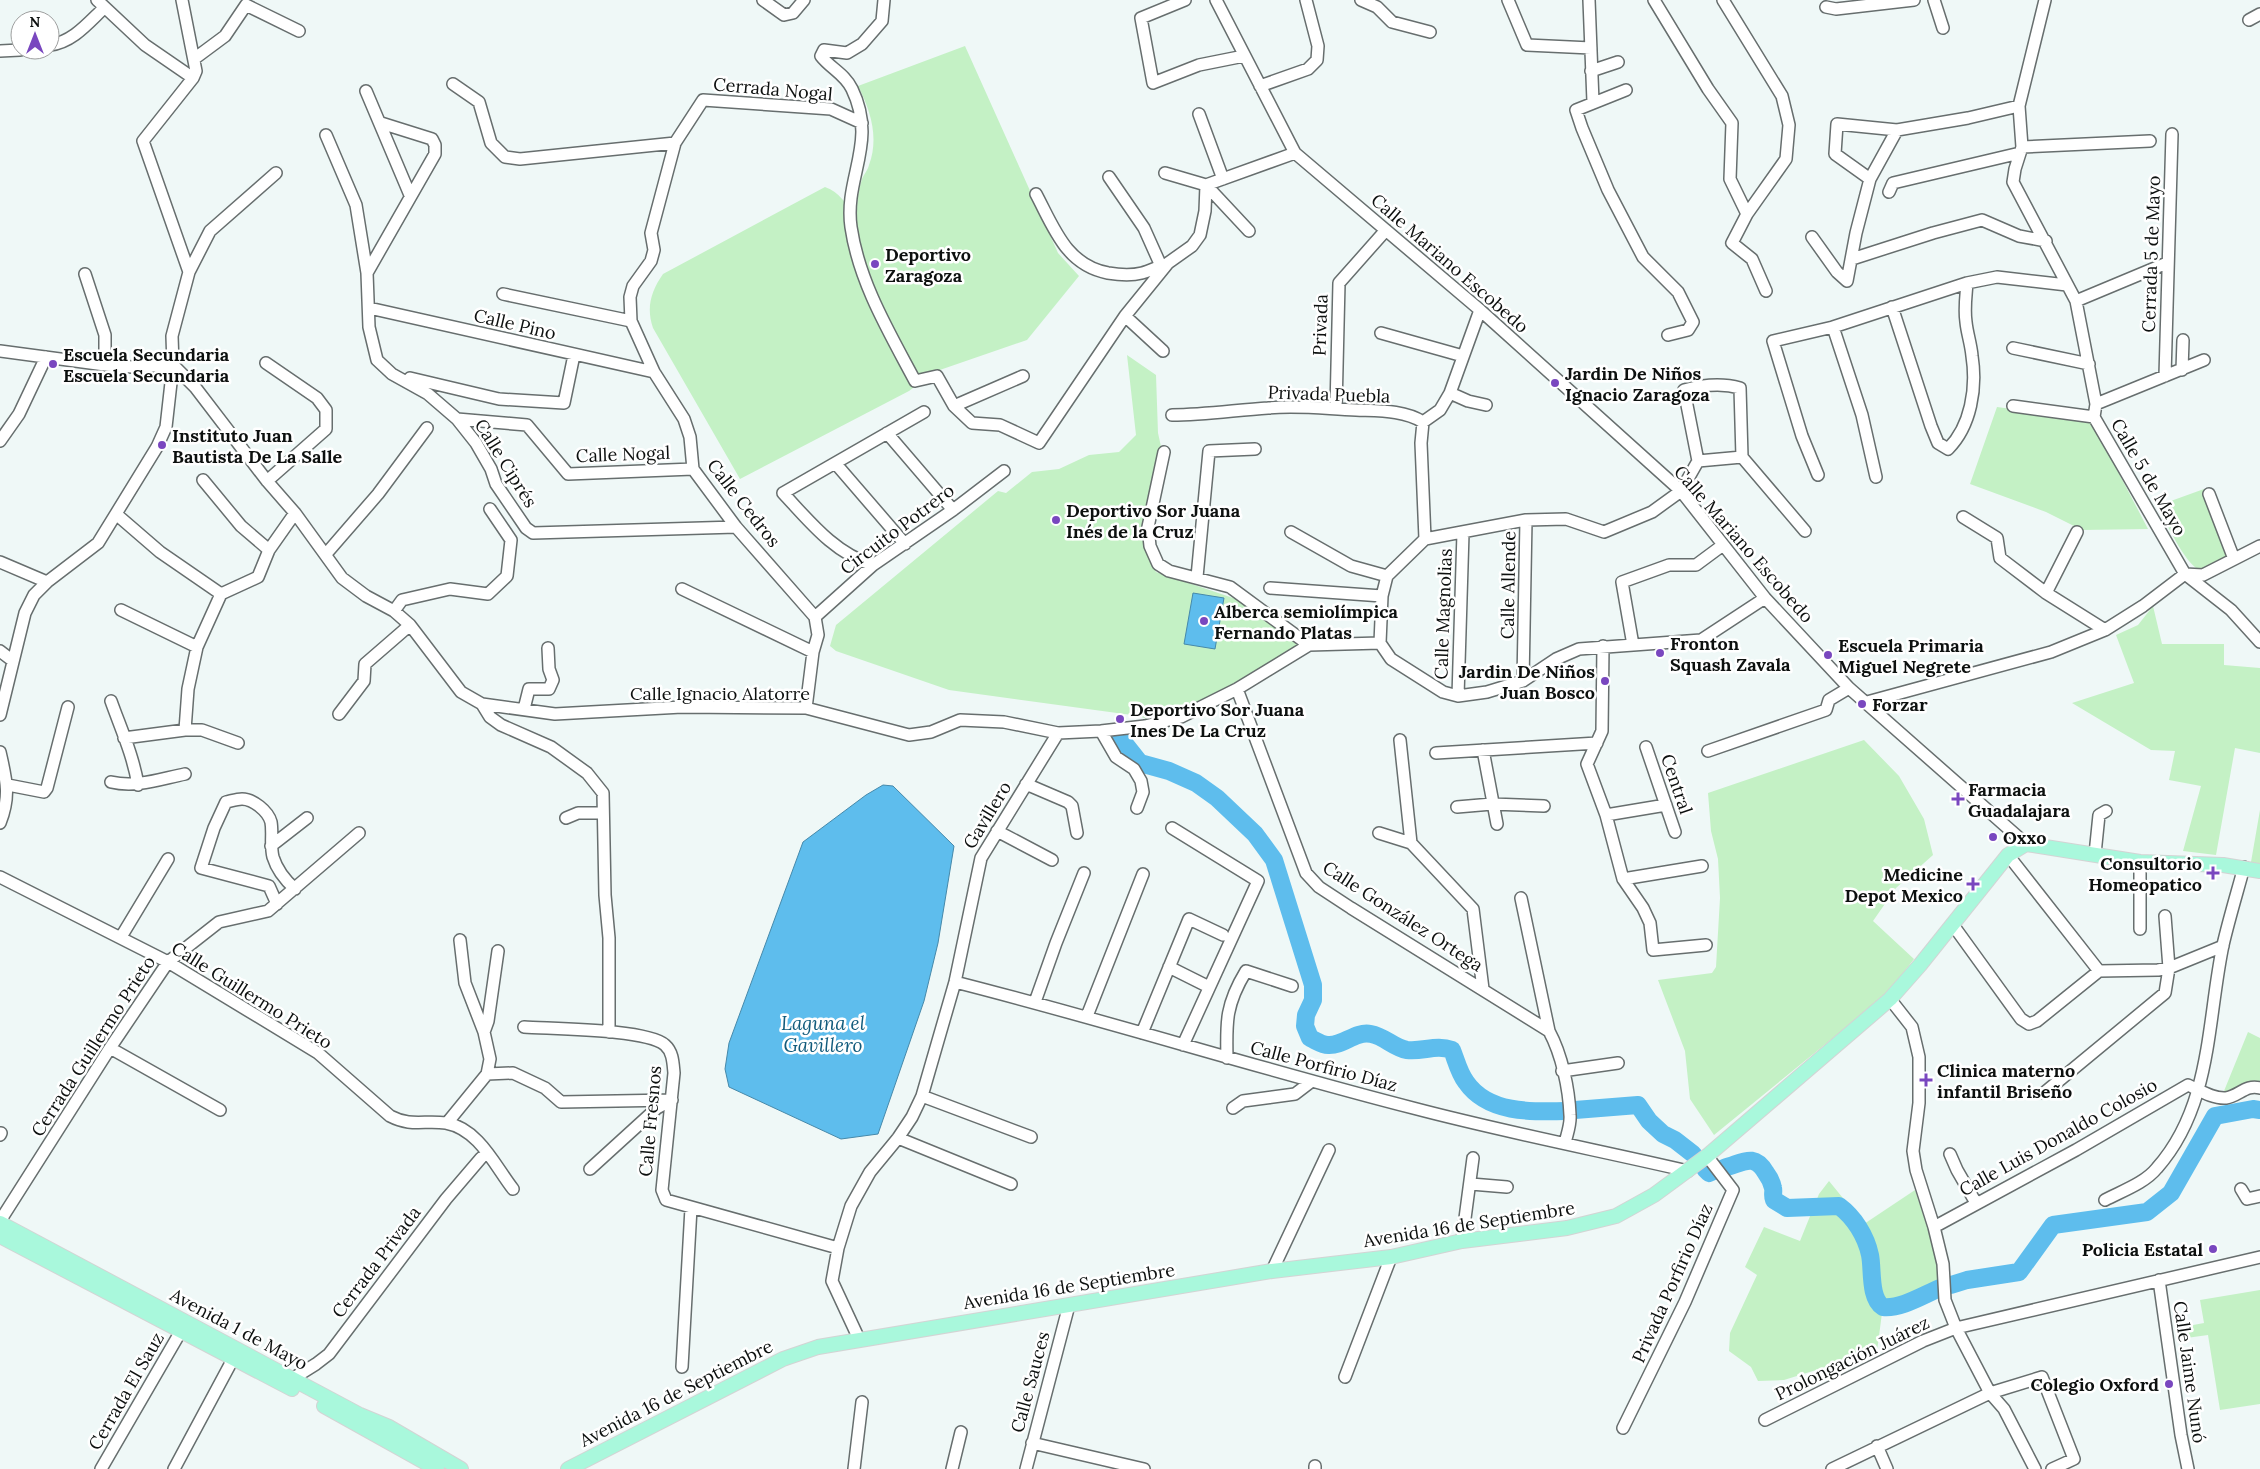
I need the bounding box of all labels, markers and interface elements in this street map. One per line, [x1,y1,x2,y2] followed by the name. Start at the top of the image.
[10,10,60,60] north arrow
[30,13,41,31] text: N
[712,72,834,106] street label: Cerrada Nogal
[2137,175,2165,333] street label: Cerrada 5 de Mayo
[1367,188,1533,338] street label: Calle Mariano Escobedo
[885,243,971,287] place label: Deportivo Zaragoza
[869,258,881,270] marker: Deportivo Zaragoza
[1307,294,1333,356] street label: Privada
[472,303,558,345] street label: Calle Pino
[63,343,230,387] place label: Escuela Secundaria Escuela Secundaria
[47,358,59,370] marker: Escuela Secundaria Escuela Secundaria
[1565,362,1710,406] place label: Jardin De Niños Ignacio Zaragoza
[1549,377,1561,389] marker: Jardin De Niños Ignacio Zaragoza
[1267,380,1391,408] street label: Privada Puebla
[470,414,542,512] street label: Calle Ciprés
[2106,414,2192,540] street label: Calle 5 de Mayo
[172,424,343,468] place label: Instituto Juan Bautista De La Salle
[156,439,168,451] marker: Instituto Juan Bautista De La Salle
[575,441,671,467] street label: Calle Nogal
[702,454,786,552] street label: Calle Cedros
[1669,461,1819,627] street label: Calle Mariano Escobedo
[835,479,959,579] street label: Circuito Potrero
[1066,499,1241,543] place label: Deportivo Sor Juana Inés de la Cruz
[1050,514,1062,526] marker: Deportivo Sor Juana Inés de la Cruz
[1496,530,1520,639] street label: Calle Allende
[1429,548,1457,680] street label: Calle Magnolias
[1214,600,1399,644] place label: Alberca semiolímpica Fernando Platas
[1198,615,1210,627] marker: Alberca semiolímpica Fernando Platas
[1670,632,1791,676] place label: Fronton Squash Zavala
[1838,634,1984,678] place label: Escuela Primaria Miguel Negrete
[1654,647,1666,659] marker: Fronton Squash Zavala
[1822,649,1834,661] marker: Escuela Primaria Miguel Negrete
[1459,660,1595,704] place label: Jardin De Niños Juan Bosco
[1599,675,1611,687] marker: Jardin De Niños Juan Bosco
[630,682,810,705] street label: Calle Ignacio Alatorre
[1872,693,1928,716] place label: Forzar
[1130,698,1305,742] place label: Deportivo Sor Juana Ines De La Cruz
[1856,698,1868,710] marker: Forzar
[1114,713,1126,725] marker: Deportivo Sor Juana Ines De La Cruz
[1656,751,1698,817] street label: Central
[958,777,1016,853] street label: Gavillero
[1968,778,2071,822] place label: Farmacia Guadalajara
[1952,793,1964,805] marker: Farmacia Guadalajara
[2003,826,2046,849] place label: Oxxo
[1987,831,1999,843] marker: Oxxo
[2088,852,2202,896] place label: Consultorio Homeopatico
[1319,856,1487,976] street label: Calle González Ortega
[1844,863,1963,907] place label: Medicine Depot Mexico
[2206,866,2220,880] marker: Consultorio Homeopatico
[1967,878,1979,890] marker: Medicine Depot Mexico
[167,936,337,1054] street label: Calle Guillermo Prieto
[26,951,160,1141] street label: Cerrada Guillermo Prieto
[781,1011,866,1057] water label: Laguna el Gavillero
[1248,1035,1400,1097] street label: Calle Porfirio Díaz
[1937,1059,2075,1103] place label: Clinica materno infantil Briseño
[634,1065,666,1177] street label: Calle Fresnos
[1919,1073,1933,1087] marker: Clinica materno infantil Briseño
[1955,1073,2161,1201] street label: Calle Luis Donaldo Colosio
[1361,1196,1577,1252] street label: Avenida 16 de Septiembre
[1626,1200,1718,1366] street label: Privada Porfirio Díaz
[327,1202,425,1322] street label: Cerrada Privada
[2082,1238,2203,1261] place label: Policia Estatal
[2207,1243,2219,1255] marker: Policia Estatal
[961,1258,1177,1314] street label: Avenida 16 de Septiembre
[165,1283,312,1375] street label: Avenida 1 de Mayo
[2169,1299,2211,1445] street label: Calle Jaime Nunó
[1771,1311,1933,1405] street label: Prolongación Juárez
[83,1328,169,1454] street label: Cerrada El Sauz
[1005,1329,1055,1435] street label: Calle Sauces
[575,1334,777,1452] street label: Avenida 16 de Septiembre
[2030,1373,2159,1396] place label: Colegio Oxford
[2163,1378,2175,1390] marker: Colegio Oxford

